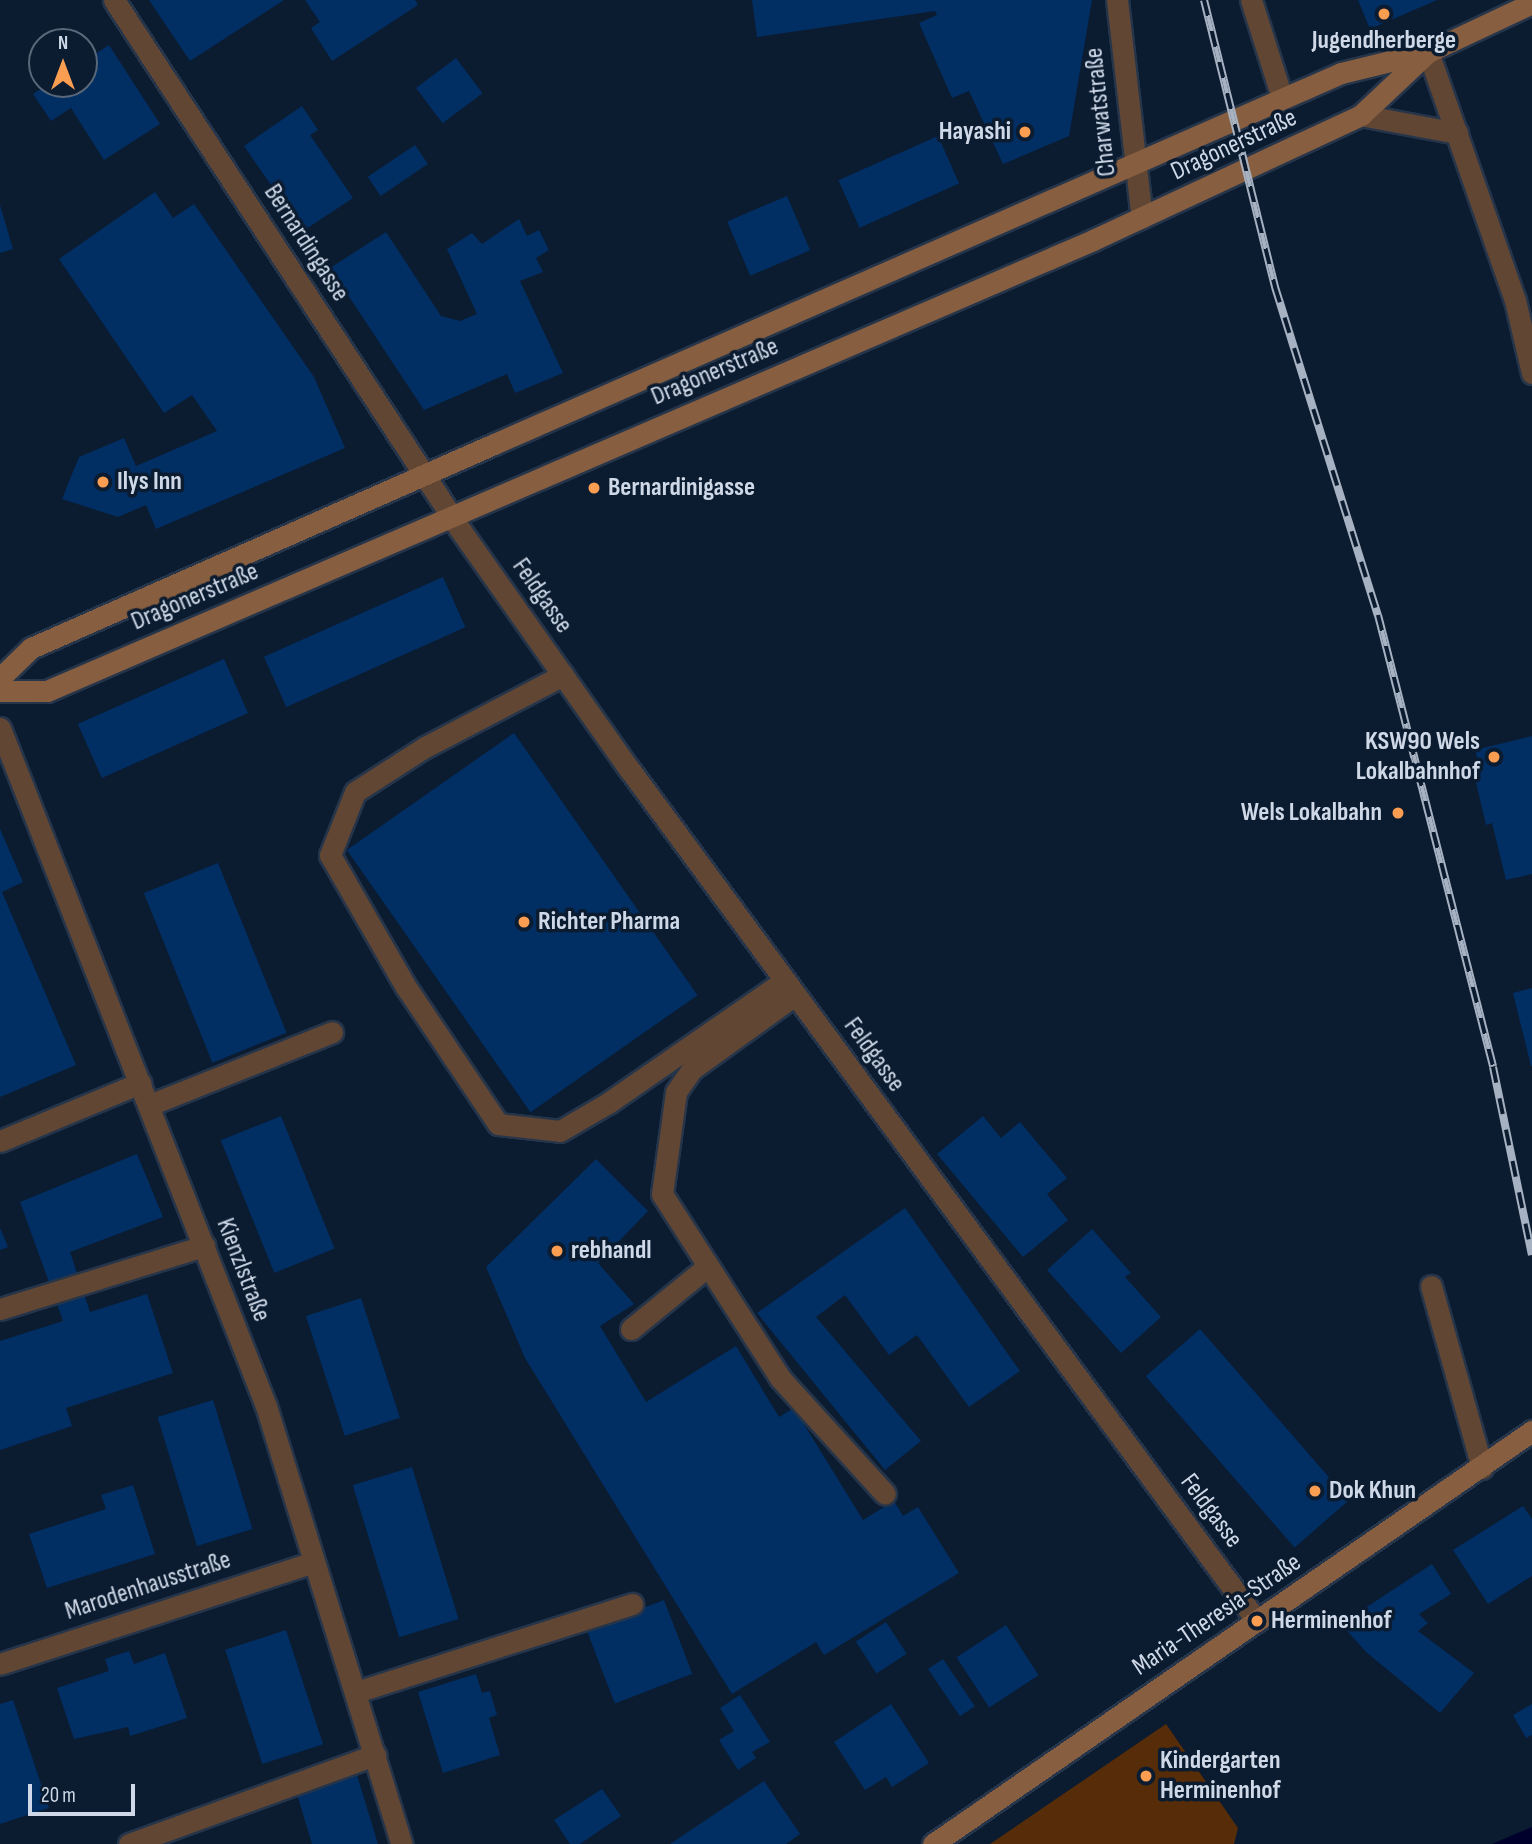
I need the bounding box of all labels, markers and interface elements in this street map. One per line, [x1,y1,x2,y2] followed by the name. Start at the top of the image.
[1376,6,1392,22] marker: Jugendherberge
[1312,25,1456,57] place label: Jugendherberge
[28,28,98,98] north arrow
[58,32,68,55] text: N
[1079,46,1123,178] street label: Charwatstraße
[1166,102,1302,188] street label: Dragonerstraße
[939,116,1011,148] place label: Hayashi
[1017,124,1033,140] marker: Hayashi
[257,179,355,307] street label: Bernardingasse
[647,331,783,413] street label: Dragonerstraße
[117,466,182,498] place label: Ilys Inn
[608,472,755,504] place label: Bernardinigasse
[95,474,111,490] marker: Ilys Inn
[586,480,602,496] marker: Bernardinigasse
[505,552,579,640] street label: Feldgasse
[127,556,263,638] street label: Dragonerstraße
[1356,726,1480,788] place label: KSW90 Wels Lokalbahnhof
[1486,749,1502,765] marker: KSW90 Wels Lokalbahnhof
[1241,797,1382,829] place label: Wels Lokalbahn
[1388,803,1408,823] marker: Wels Lokalbahn
[538,906,680,938] place label: Richter Pharma
[516,914,532,930] marker: Richter Pharma
[837,1012,911,1098] street label: Feldgasse
[209,1214,277,1326] street label: Kienzlstraße
[571,1235,652,1267] place label: rebhandl
[549,1243,565,1259] marker: rebhandl
[1173,1468,1249,1554] street label: Feldgasse
[1329,1475,1416,1507] place label: Dok Khun
[1307,1483,1323,1499] marker: Dok Khun
[61,1545,235,1627] street label: Marodenhausstraße
[1127,1547,1307,1683] street label: Maria-Theresia-Straße
[1271,1605,1392,1637] place label: Herminenhof
[1249,1613,1265,1629] marker: Herminenhof
[1160,1745,1281,1806] place label: Kindergarten Herminenhof
[1138,1768,1154,1784] marker: Kindergarten Herminenhof
[32,1770,138,1814] scale bar
[41,1783,76,1808] text: 20 m

